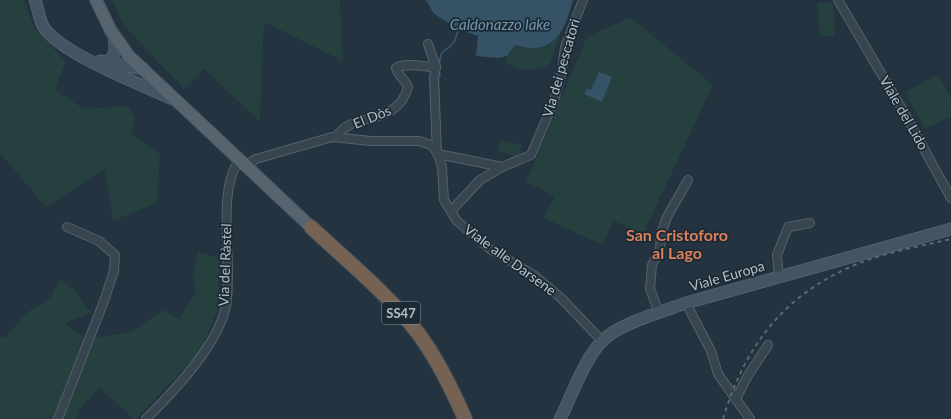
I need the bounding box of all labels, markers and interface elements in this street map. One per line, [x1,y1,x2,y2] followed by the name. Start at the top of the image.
[450,15,550,33] water label: Caldonazzo lake
[538,17,583,119] street label: Via dei pescatori
[876,73,932,153] street label: Viale del Lido
[350,101,393,132] street label: El Dòs
[461,220,560,299] street label: Viale alle Darsene
[215,223,234,307] street label: Via del Ràstel
[626,225,728,262] district label: San Cristoforo al Lago
[687,257,766,294] street label: Viale Europa
[382,302,420,324] road number: SS47

